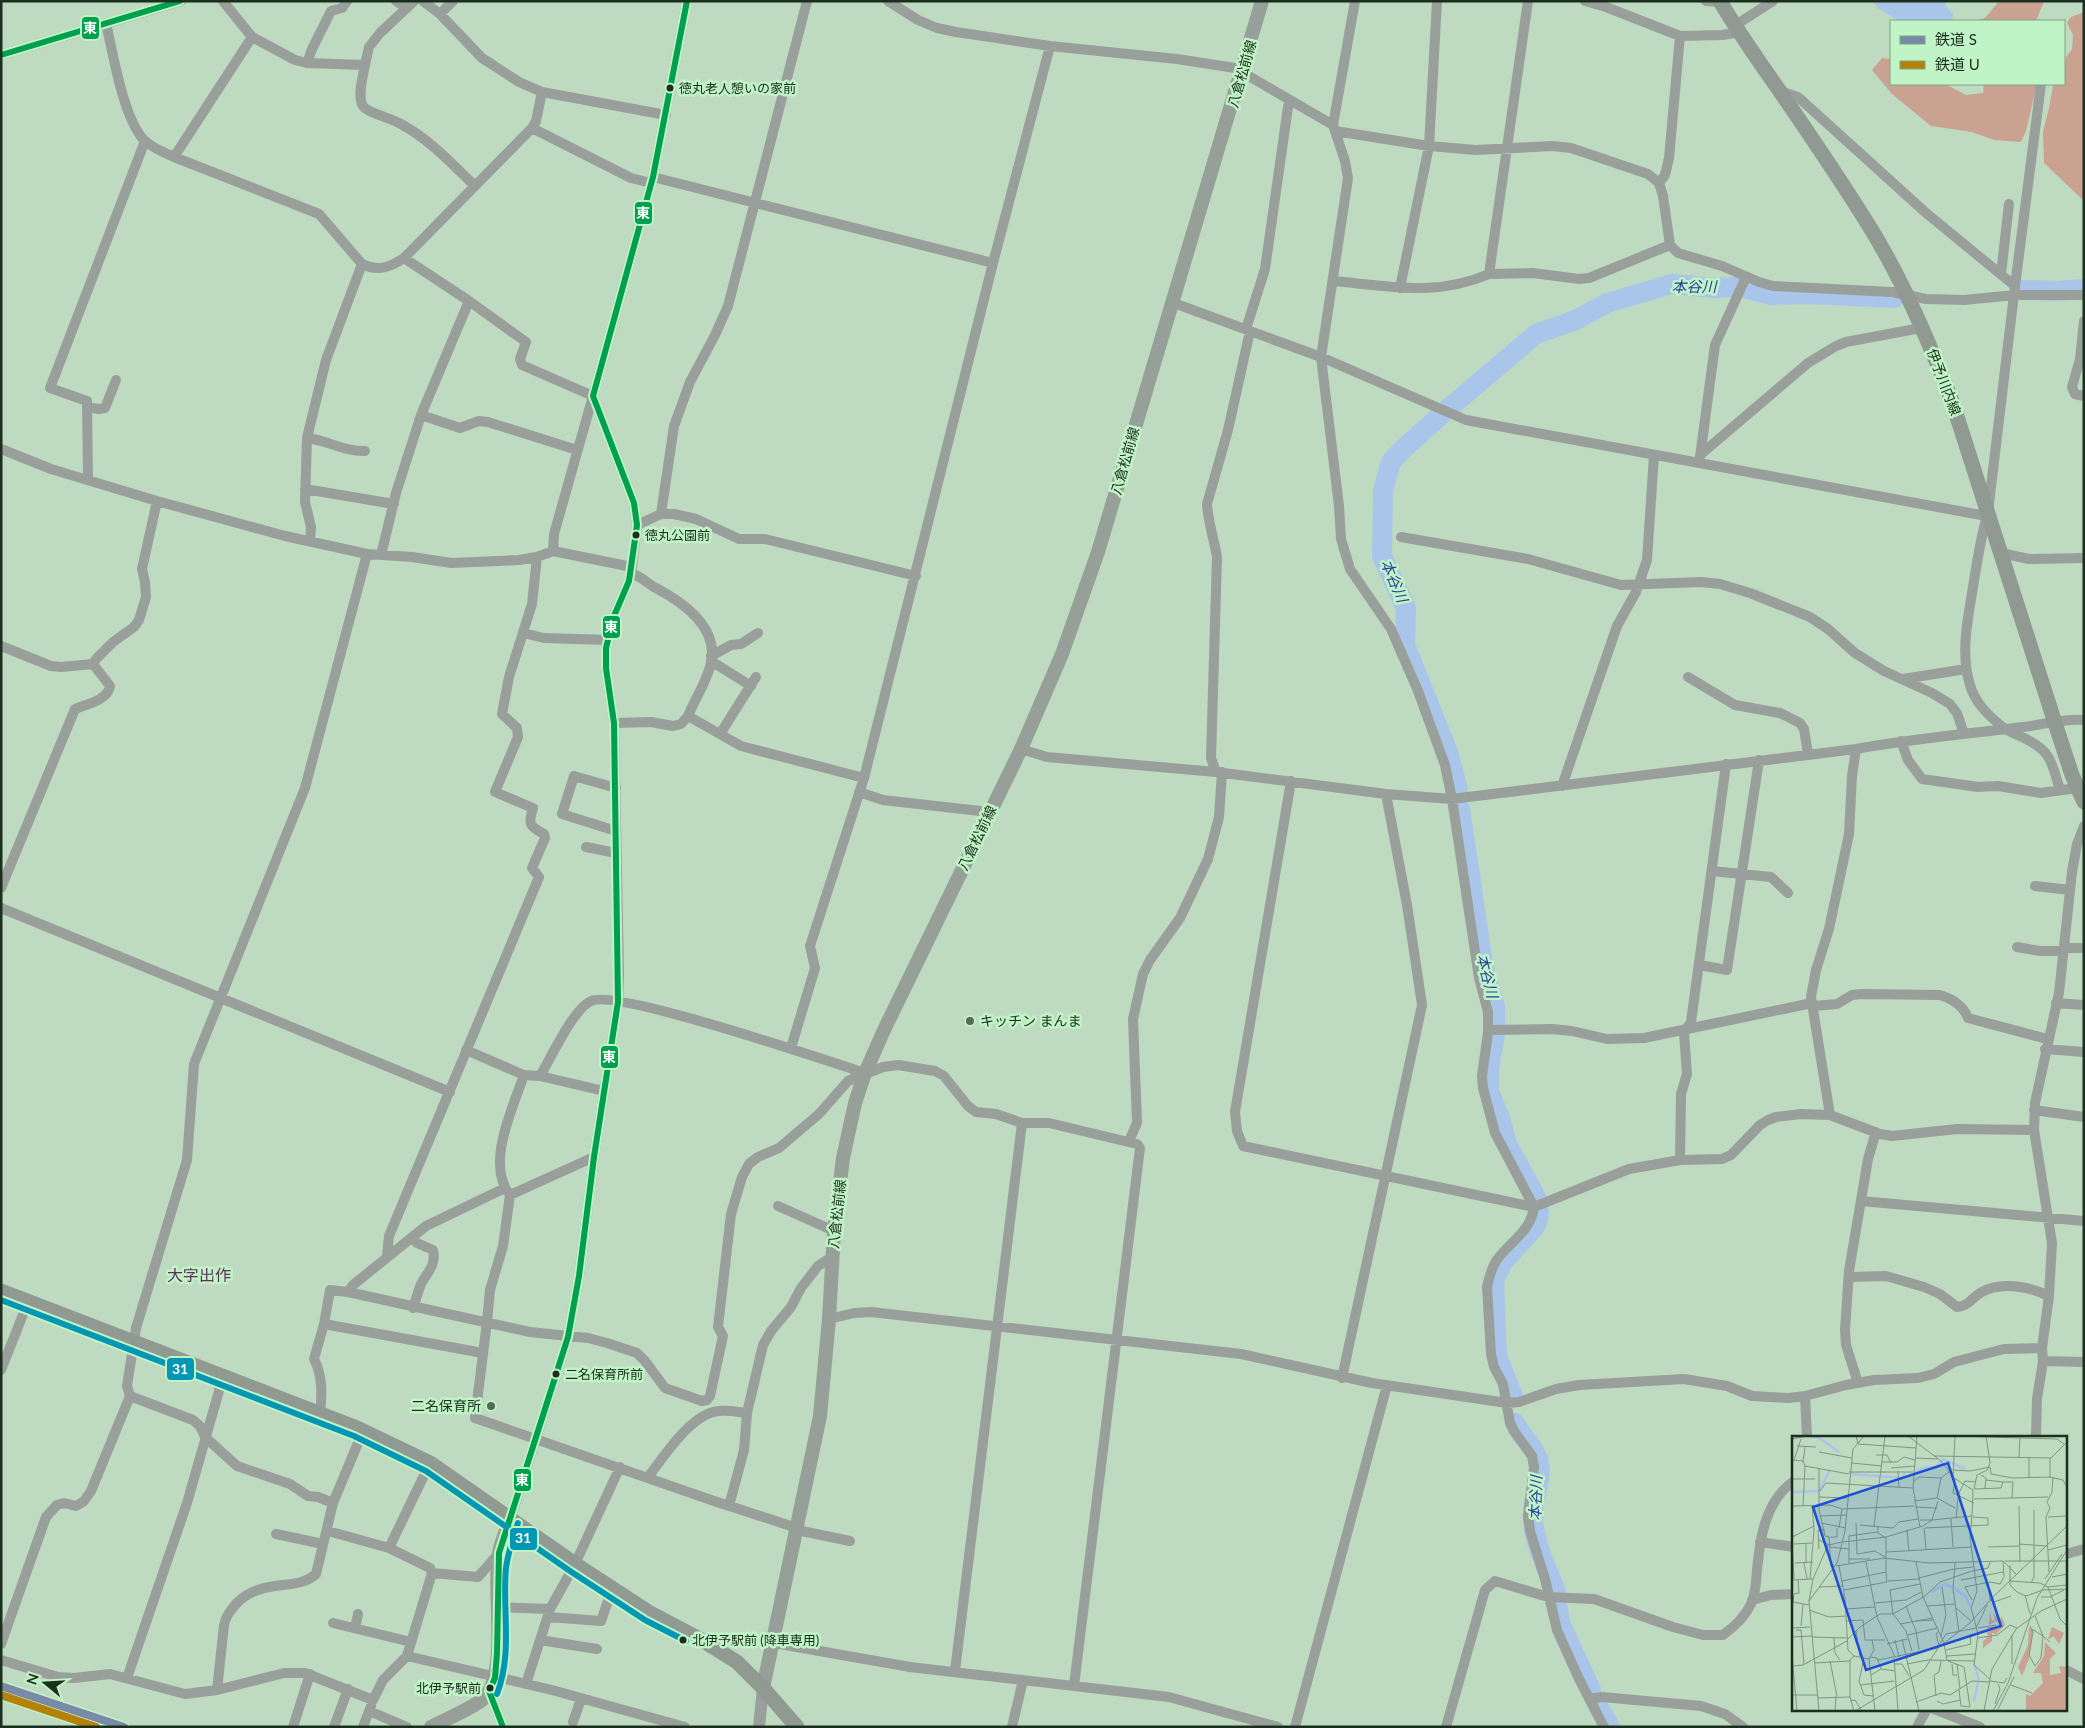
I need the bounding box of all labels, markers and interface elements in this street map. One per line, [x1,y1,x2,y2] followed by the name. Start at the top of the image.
[81,16,100,40] line badge: 東
[83,19,97,36] text: 東
[1890,20,2065,85] legend
[1935,30,1977,48] text: 鉄道 S
[1224,38,1259,110] street label: 八倉松前線
[1935,55,1980,73] text: 鉄道 U
[679,80,796,96] place label: 徳丸老人憩いの家前
[665,83,675,93] marker: 徳丸老人憩いの家前
[634,201,653,225] line badge: 東
[636,204,650,221] text: 東
[1671,277,1718,295] water label: 本谷川
[1924,346,1965,418] street label: 伊予川内線
[1107,425,1142,497] street label: 八倉松前線
[645,527,710,543] place label: 徳丸公園前
[631,530,641,540] marker: 徳丸公園前
[1378,556,1413,607] water label: 本谷川
[602,615,621,639] line badge: 東
[604,618,618,635] text: 東
[954,803,1000,873] street label: 八倉松前線
[1474,952,1503,1002] water label: 本谷川
[980,1012,1082,1029] place label: キッチン まんま
[964,1015,976,1027] marker: キッチン まんま
[600,1045,619,1069] line badge: 東
[602,1048,616,1065] text: 東
[824,1178,849,1250] street label: 八倉松前線
[167,1265,231,1284] district label: 大字出作
[166,1357,195,1381] line badge: 31
[172,1360,188,1377] text: 31
[565,1366,643,1382] place label: 二名保育所前
[551,1369,561,1379] marker: 二名保育所前
[411,1397,481,1414] place label: 二名保育所
[485,1400,497,1412] marker: 二名保育所
[1792,1436,2068,1710] inset map
[513,1468,532,1492] line badge: 東
[515,1471,529,1488] text: 東
[1525,1473,1545,1521] water label: 本谷川
[509,1527,538,1551] line badge: 31
[515,1529,531,1546] text: 31
[692,1632,819,1648] place label: 北伊予駅前 (降車専用)
[678,1635,688,1645] marker: 北伊予駅前 (降車専用)
[20,1658,70,1708] north arrow
[22,1671,42,1687] text: N
[416,1680,481,1696] place label: 北伊予駅前
[485,1683,495,1693] marker: 北伊予駅前

